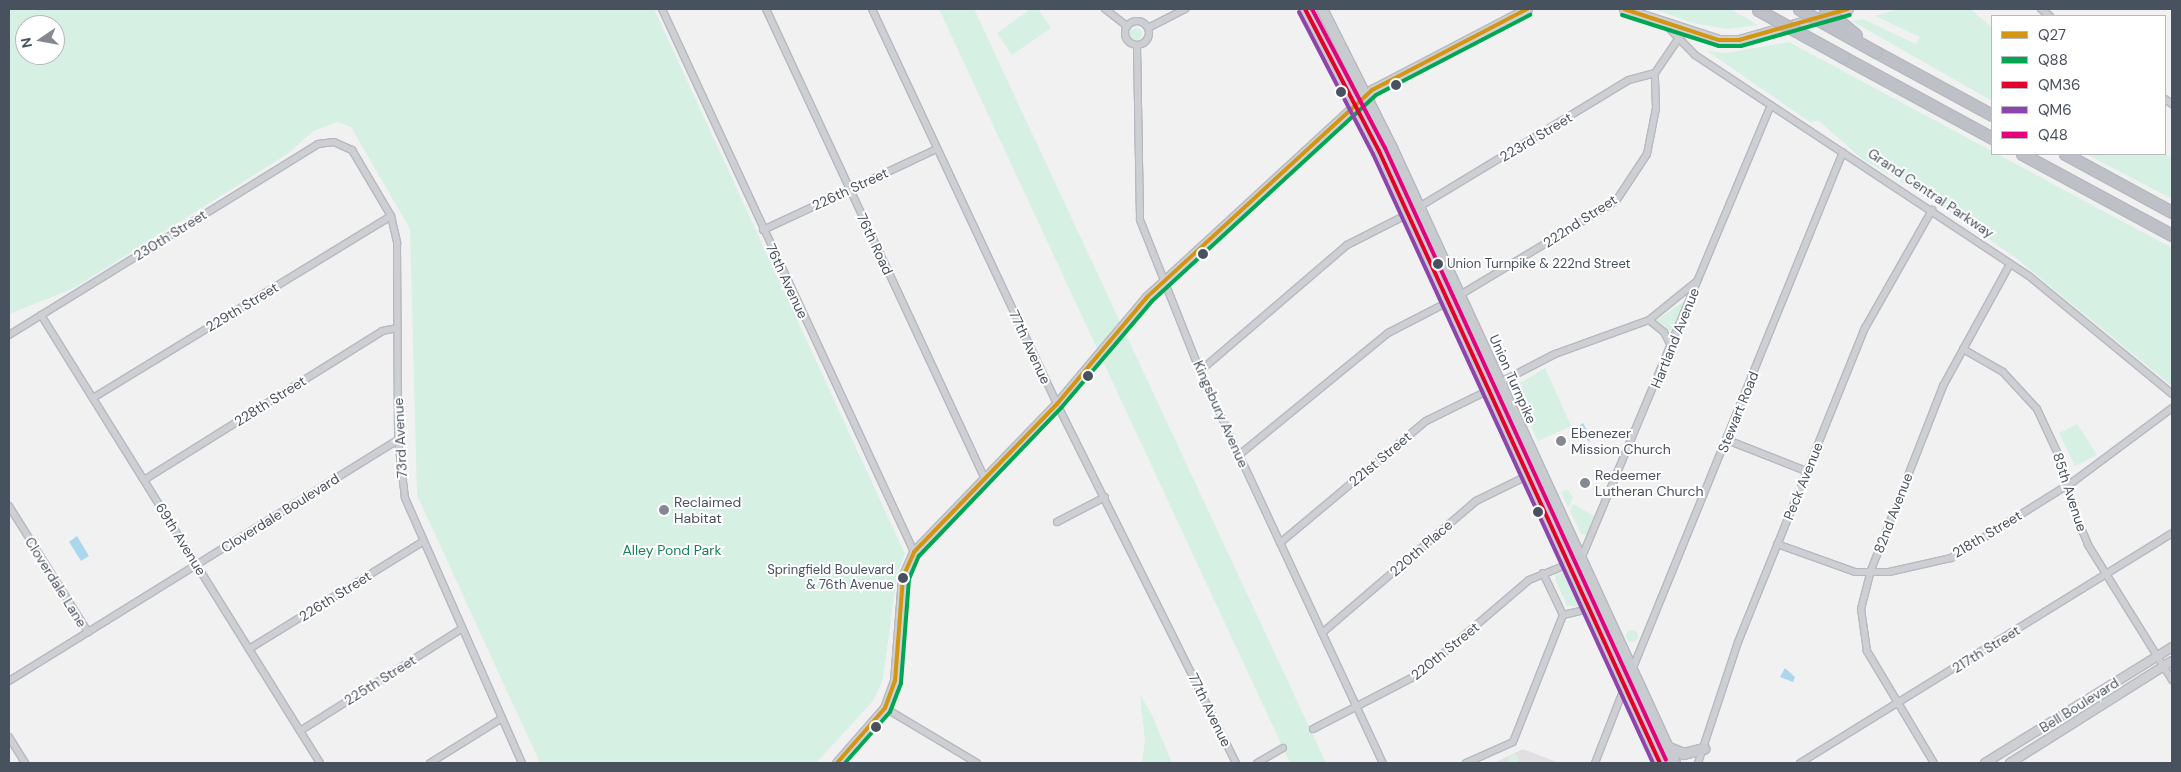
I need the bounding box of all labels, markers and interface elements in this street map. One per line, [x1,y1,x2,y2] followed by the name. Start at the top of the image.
[15,15,65,65] north arrow
[1991,15,2166,155] legend
[2038,25,2066,45] text: Q27
[16,36,36,50] text: N
[2038,50,2068,70] text: Q88
[2038,75,2081,95] text: QM36
[1391,80,1401,90] unlabelled marker
[1336,87,1346,97] unlabelled marker
[2038,100,2072,120] text: QM6
[1497,109,1575,165] street label: 223rd Street
[2038,125,2068,145] text: Q48
[1865,145,1997,241] street label: Grand Central Parkway
[809,164,891,214] street label: 226th Street
[1540,191,1620,251] street label: 222nd Street
[130,206,210,264] street label: 230th Street
[853,211,897,277] street label: 76th Road
[762,241,812,321] street label: 76th Avenue
[1198,249,1208,259] unlabelled marker
[1447,256,1631,272] place label: Union Turnpike & 222nd Street
[1433,259,1443,269] marker: Union Turnpike & 222nd Street
[203,279,281,335] street label: 229th Street
[1647,285,1703,391] street label: Hartland Avenue
[1006,307,1054,387] street label: 77th Avenue
[1486,332,1540,426] street label: Union Turnpike
[1190,358,1252,470] street label: Kingsbury Avenue
[1714,369,1762,455] street label: Stewart Road
[1083,371,1093,381] unlabelled marker
[231,372,309,430] street label: 228th Street
[390,397,410,479] street label: 73rd Avenue
[1571,425,1671,458] place label: Ebenezer Mission Church
[1345,428,1415,490] street label: 221st Street
[1555,435,1567,447] marker: Ebenezer Mission Church
[1780,440,1826,522] street label: Peck Avenue
[2049,450,2091,534] street label: 85th Avenue
[1595,467,1704,500] place label: Redeemer Lutheran Church
[218,470,342,556] street label: Cloverdale Boulevard
[1870,471,1916,555] street label: 82nd Avenue
[1579,477,1591,489] marker: Redeemer Lutheran Church
[674,494,741,526] place label: Reclaimed Habitat
[152,500,210,578] street label: 69th Avenue
[658,504,670,516] marker: Reclaimed Habitat
[1533,507,1543,517] unlabelled marker
[1949,507,2025,561] street label: 218th Street
[1386,516,1456,580] street label: 220th Place
[22,534,90,630] street label: Cloverdale Lane
[623,542,721,558] park label: Alley Pond Park
[767,563,894,594] place label: Springfield Boulevard & 76th Avenue
[296,567,374,625] street label: 226th Street
[898,573,908,583] marker: Springfield Boulevard & 76th Avenue
[1408,619,1482,683] street label: 220th Street
[1949,622,2023,676] street label: 217th Street
[341,651,419,709] street label: 225th Street
[1185,670,1235,750] street label: 77th Avenue
[2036,674,2122,736] street label: Bell Boulevard
[871,722,881,732] unlabelled marker

